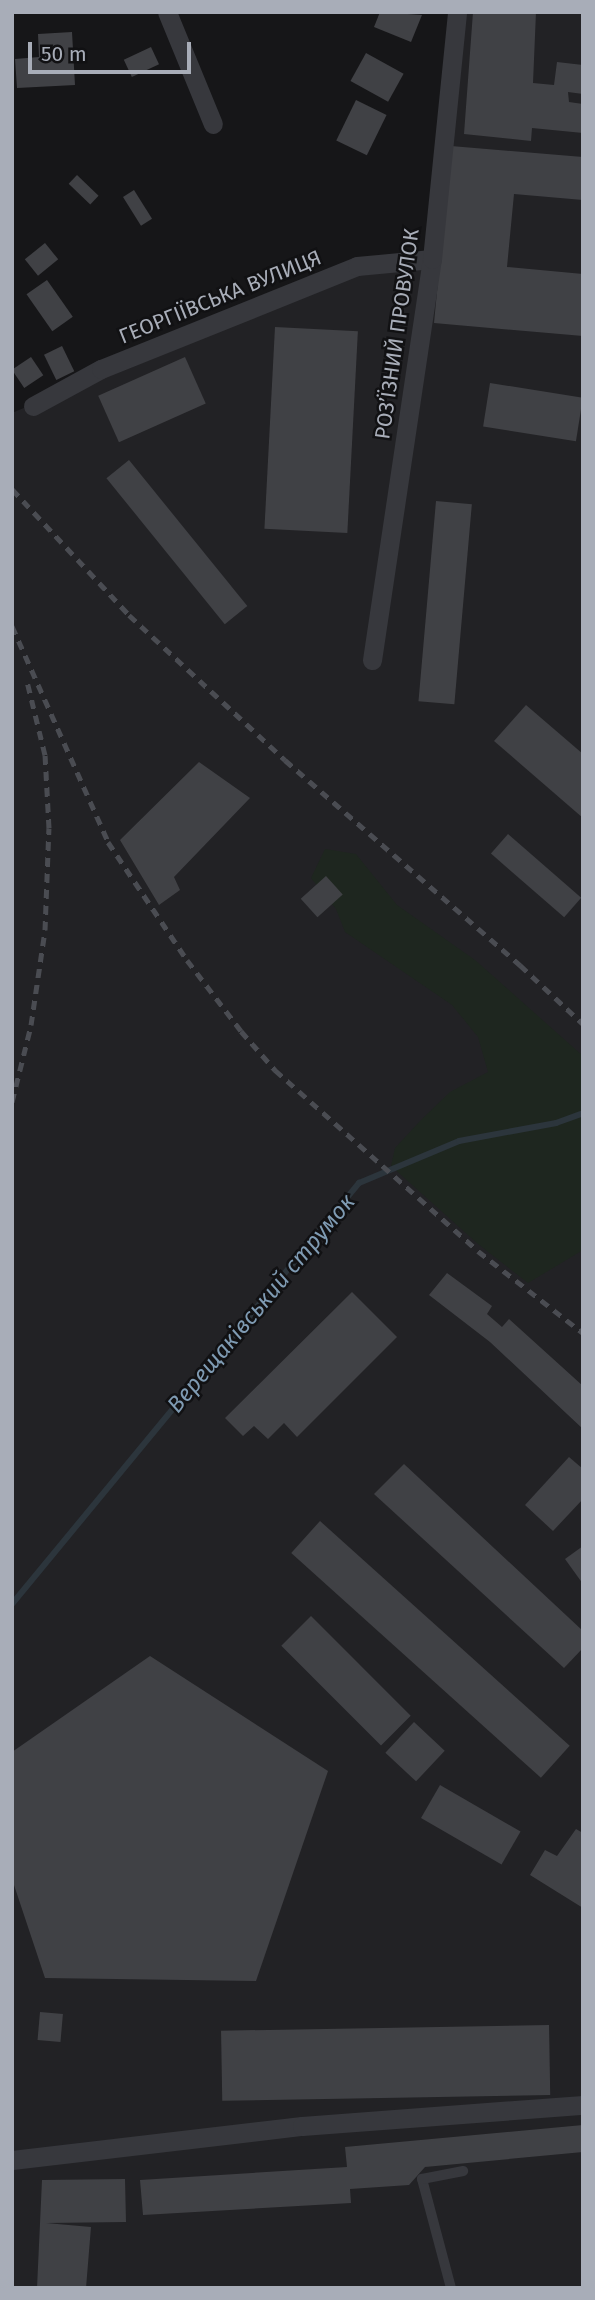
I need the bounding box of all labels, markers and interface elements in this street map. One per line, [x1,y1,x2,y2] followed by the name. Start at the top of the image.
[32,28,194,72] scale bar
[41,41,87,67] text: 50 m
[370,227,424,441] street label: РОЗ’ЇЗНИЙ ПРОВУЛОК
[115,245,325,349] street label: ГЕОРГІЇВСЬКА ВУЛИЦЯ
[161,1188,361,1418] water label: Верещаківський струмок

